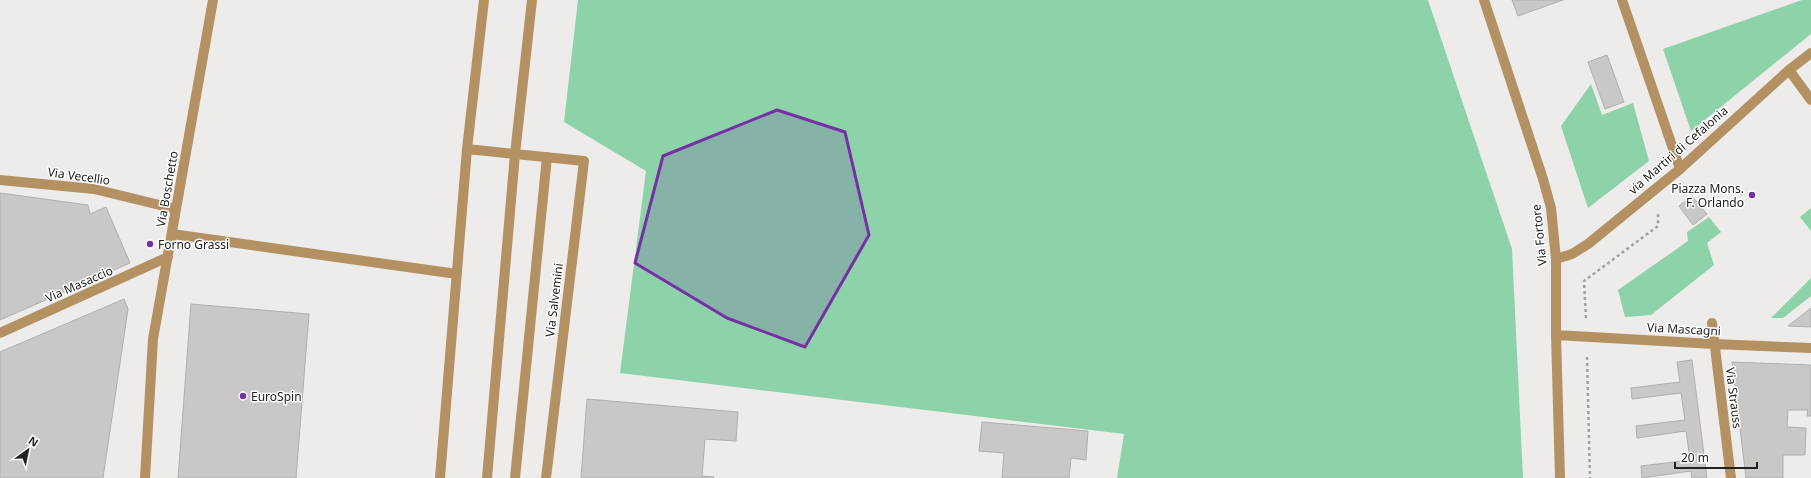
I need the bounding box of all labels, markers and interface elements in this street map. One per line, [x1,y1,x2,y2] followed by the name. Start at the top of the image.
[1625,102,1731,198] street label: via Martiri di Cefalonia
[152,150,182,228] street label: Via Boschetto
[47,163,111,189] street label: Via Vecellio
[1671,180,1744,211] place label: Piazza Mons. F. Orlando
[1747,190,1757,200] marker: Piazza Mons. F. Orlando
[1527,203,1551,267] street label: Via Fortore
[158,236,229,253] place label: Forno Grassi
[145,239,155,249] marker: Forno Grassi
[43,262,115,306] street label: Via Masaccio
[541,262,567,338] street label: Via Salvemini
[1647,319,1721,339] street label: Via Mascagni
[1722,366,1746,430] street label: Via Strauss
[251,388,302,405] place label: EuroSpin
[238,391,248,401] marker: EuroSpin
[8,430,48,470] north arrow
[26,432,42,450] text: N
[1675,444,1757,470] scale bar
[1681,449,1709,466] text: 20 m

